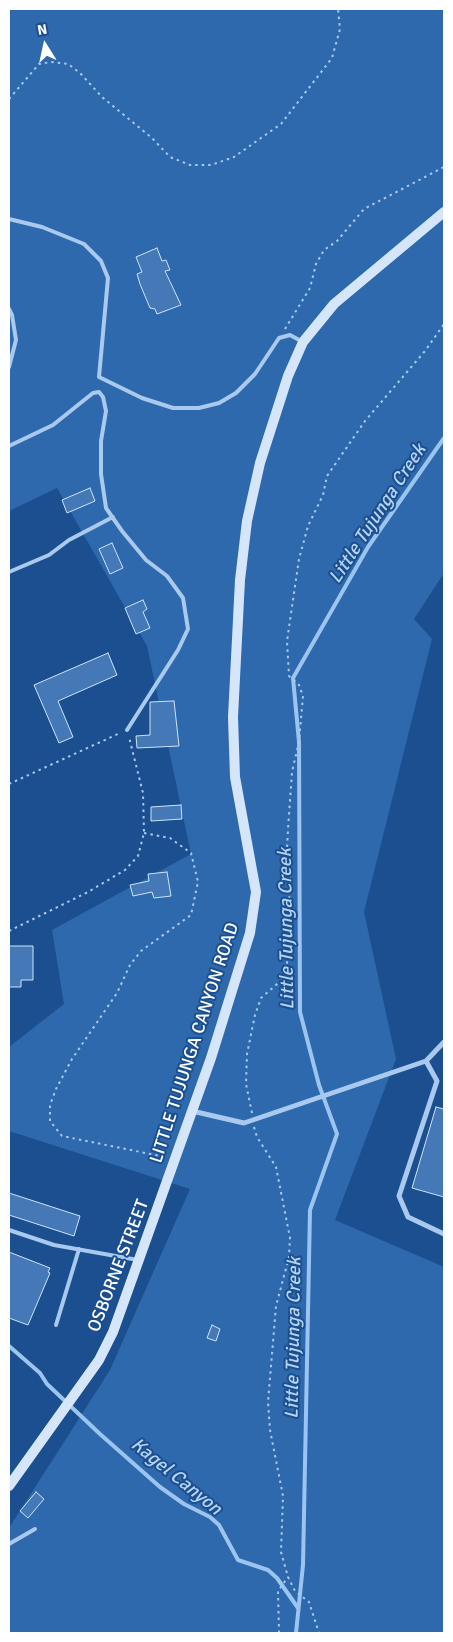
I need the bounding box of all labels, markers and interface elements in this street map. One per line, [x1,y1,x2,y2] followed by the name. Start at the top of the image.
[20,20,70,70] north arrow
[36,21,49,39] text: N
[324,440,432,588] water label: Little Tujunga Creek
[274,848,300,1010] water label: Little Tujunga Creek
[146,920,244,1166] street label: LITTLE TUJUNGA CANYON ROAD
[84,1197,154,1335] street label: OSBORNE STREET
[281,1257,307,1419] water label: Little Tujunga Creek
[126,1433,226,1521] water label: Kagel Canyon

